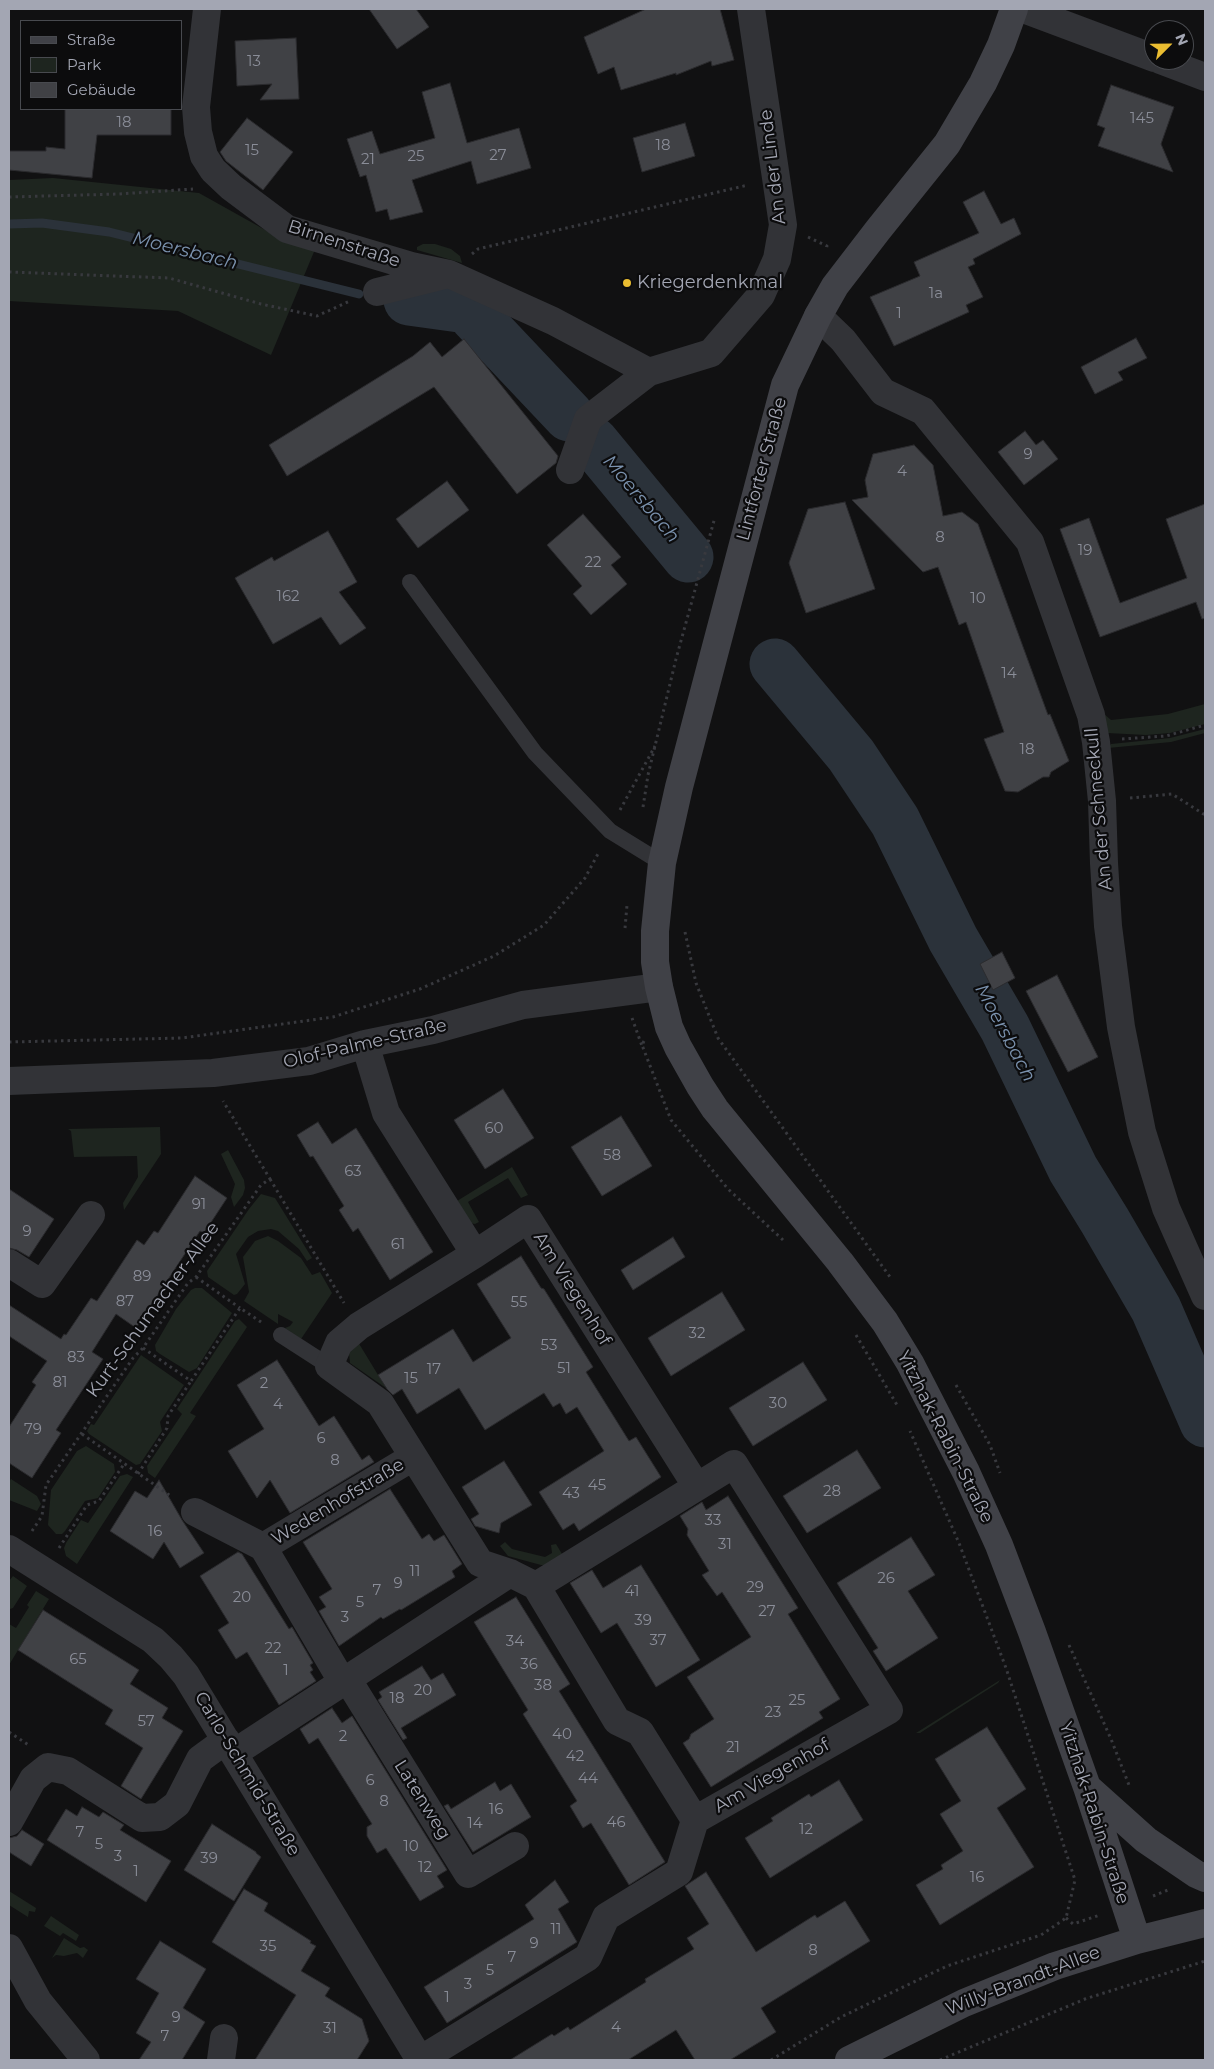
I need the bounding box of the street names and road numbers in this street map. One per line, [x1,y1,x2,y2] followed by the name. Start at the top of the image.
[755,108,791,226] street label: An der Linde
[285,216,403,272] street label: Birnenstraße
[732,395,792,543] street label: Lintforter Straße
[1081,727,1117,891] street label: An der Schneckull
[281,1015,449,1073] street label: Olof-Palme-Straße
[82,1218,224,1402] street label: Kurt-Schumacher-Allee
[529,1228,615,1350] street label: Am Viegenhof
[892,1347,998,1527] street label: Yitzhak-Rabin-Straße
[268,1454,408,1550] street label: Wedenhofstraße
[189,1688,305,1860] street label: Carlo-Schmid-Straße
[1054,1719,1134,1907] street label: Yitzhak-Rabin-Straße
[710,1734,834,1818] street label: Am Viegenhof
[389,1756,455,1844] street label: Latenweg
[943,1942,1103,2020] street label: Willy-Brandt-Allee

